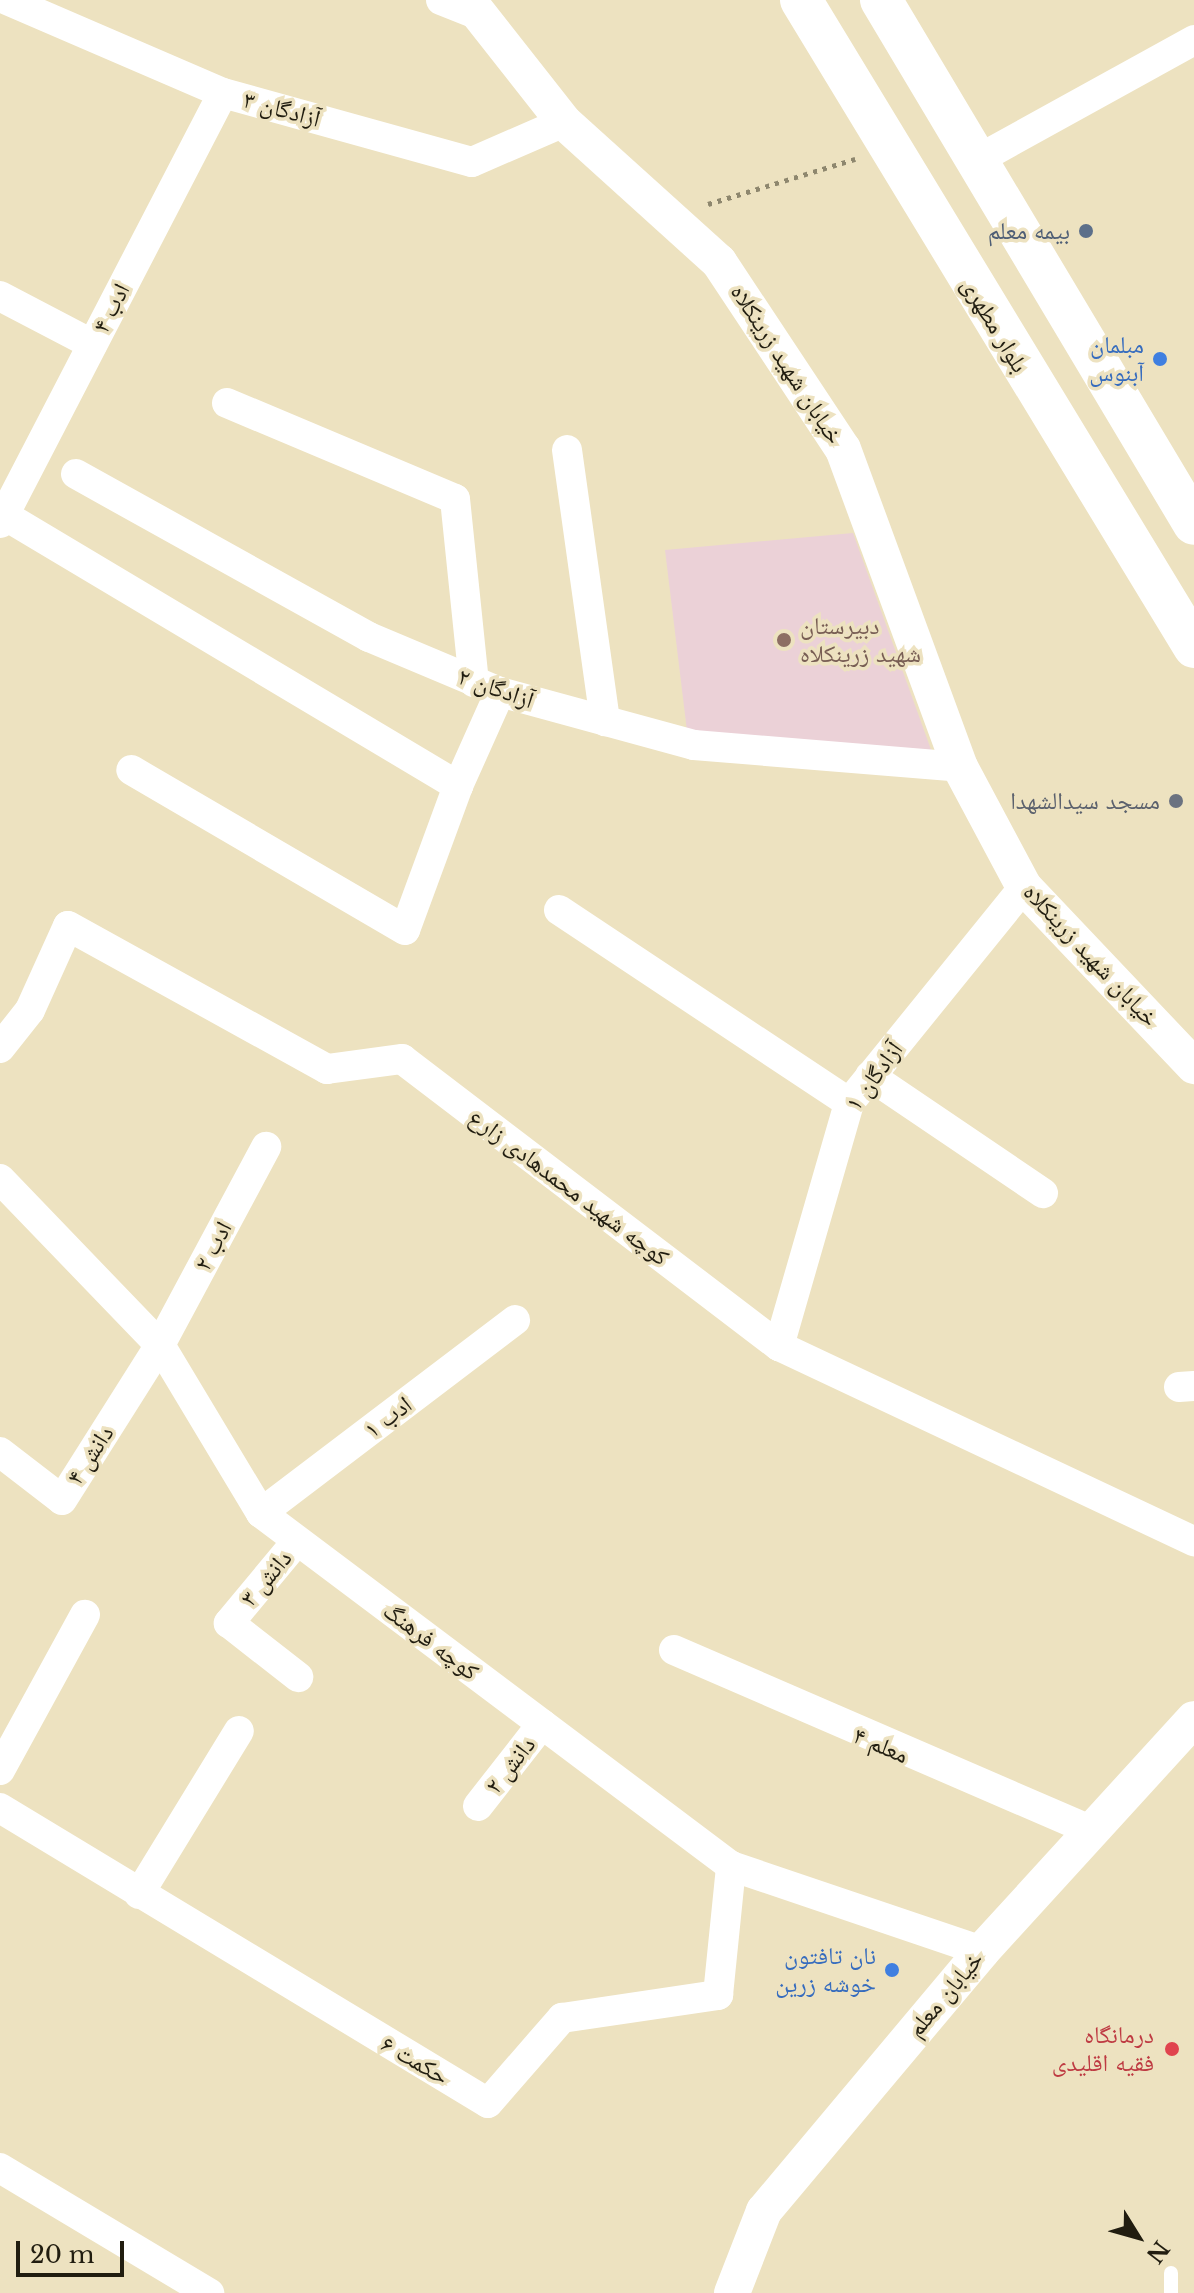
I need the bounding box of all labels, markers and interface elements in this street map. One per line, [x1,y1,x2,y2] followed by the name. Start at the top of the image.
[240,85,324,133] street label: آزادگان ۳
[988,217,1070,245] place label: بیمه معلم
[1077,222,1095,240] marker: بیمه معلم
[956,272,1034,378] street label: بلوار مطهری
[86,278,136,338] street label: ادب ۴
[725,279,849,449] street label: خیابان شهید زرینکلاه
[1089,331,1144,387] place label: مبلمان آبنوس
[1151,350,1169,368] marker: مبلمان آبنوس
[800,612,921,668] place label: دبیرستان شهید زرینکلاه
[775,631,793,649] marker: دبیرستان شهید زرینکلاه
[454,662,538,714] street label: آزادگان ۲
[1010,787,1160,815] place label: مسجد سیدالشهدا
[1167,792,1185,810] marker: مسجد سیدالشهدا
[1018,878,1164,1032] street label: خیابان شهید زرینکلاه
[839,1036,909,1116] street label: آزادگان ۱
[463,1102,675,1272] street label: کوچه شهید محمدهادی زارع
[188,1216,238,1276] street label: ادب ۲
[359,1390,417,1444] street label: ادب ۱
[60,1420,120,1490] street label: دانش ۴
[234,1544,298,1612] street label: دانش ۳
[378,1596,484,1686] street label: کوچه فرهنگ
[849,1721,913,1769] street label: معلم ۴
[479,1731,541,1799] street label: دانش ۲
[775,1942,876,1998] place label: نان تافتون خوشه زرین
[901,1945,989,2043] street label: خیابان معلم
[883,1961,901,1979] marker: نان تافتون خوشه زرین
[1052,2021,1154,2077] place label: درمانگاه فقیه اقلیدی
[376,2029,454,2091] street label: حکمت ۶
[1161,2038,1183,2060] marker: درمانگاه فقیه اقلیدی
[1098,2197,1178,2277] north arrow
[20,2225,128,2275] scale bar
[1141,2235,1175,2268] text: N
[30,2240,95,2269] text: 20 m

